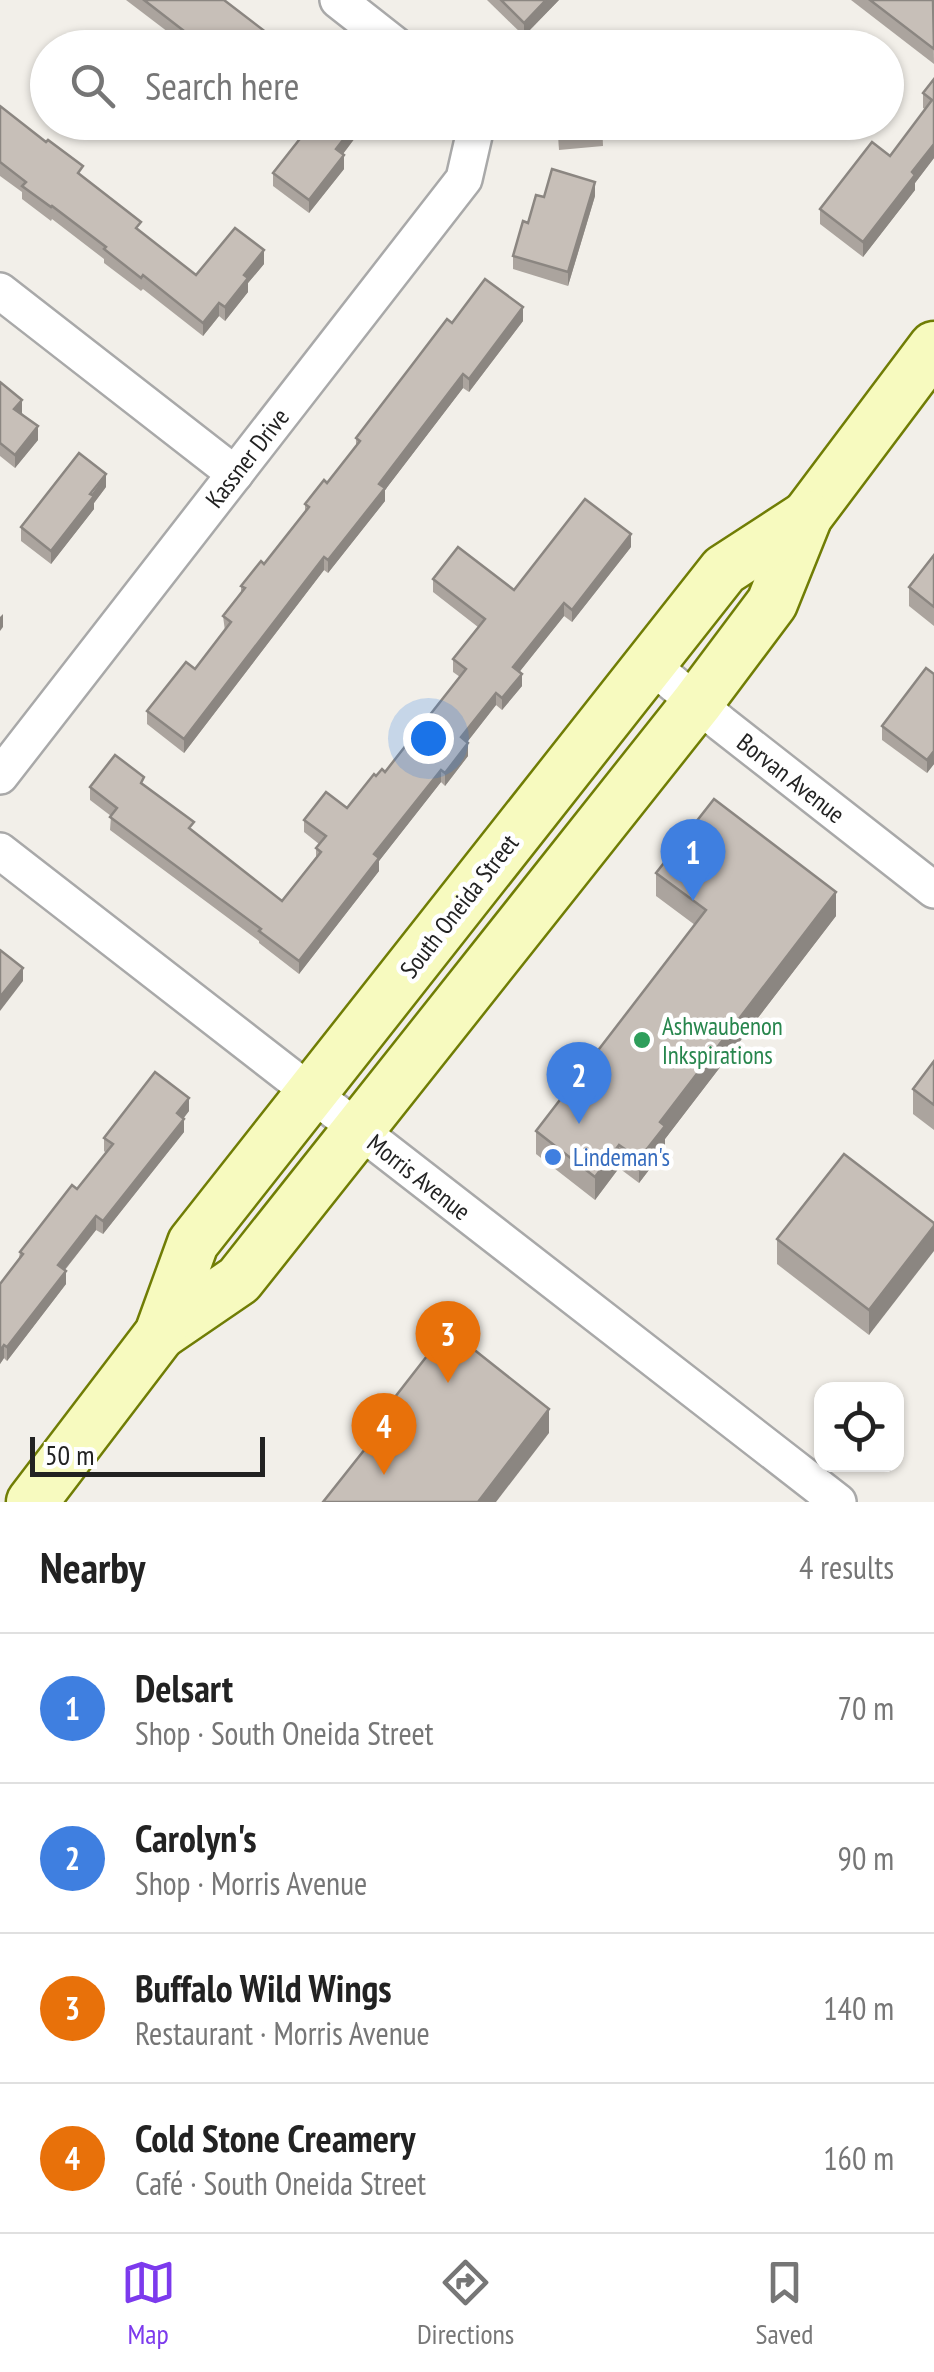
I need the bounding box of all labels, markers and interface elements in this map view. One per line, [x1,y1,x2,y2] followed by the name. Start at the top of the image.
[30,30,904,140] search box
[65,58,120,113] icon: search
[145,61,299,110] text: Search here
[198,402,296,514] street label: Kassner Drive
[403,713,454,764] your location
[731,726,851,830] street label: Borvan Avenue
[660,818,726,901] pin: 1
[393,828,525,984] street label: South Oneida Street
[662,1010,783,1071] place label: Ashwaubenon Inkspirations
[631,1029,653,1051] marker: Ashwaubenon Inkspirations
[546,1042,612,1124] pin: 2
[361,1127,477,1227] street label: Morris Avenue
[573,1141,670,1173] place label: Lindeman's
[542,1146,564,1168] marker: Lindeman's
[416,1300,480,1383] pin: 3
[814,1382,904,1472] map controls
[814,1382,904,1472] button: locate
[352,1392,416,1475] pin: 4
[30,1432,265,1476] scale bar
[45,1436,94,1473] text: 50 m
[40,1540,145,1595] text: Nearby
[799,1546,894,1588] text: 4 results
[135,1663,233,1712] text: Delsart
[65,1687,80,1729] text: 1
[838,1687,894,1729] text: 70 m
[135,1712,433,1754] text: Shop · South Oneida Street
[135,1813,257,1862] text: Carolyn's
[65,1837,80,1879] text: 2
[838,1837,894,1879] text: 90 m
[135,1862,367,1904] text: Shop · Morris Avenue
[135,1963,392,2012] text: Buffalo Wild Wings
[65,1987,80,2029] text: 3
[823,1987,894,2029] text: 140 m
[135,2012,430,2054] text: Restaurant · Morris Avenue
[135,2113,415,2162] text: Cold Stone Creamery
[65,2137,80,2179] text: 4
[823,2137,894,2179] text: 160 m
[135,2162,426,2204] text: Café · South Oneida Street
[121,2255,176,2352] tab: Map
[417,2255,514,2352] tab: Directions
[756,2255,813,2352] tab: Saved

